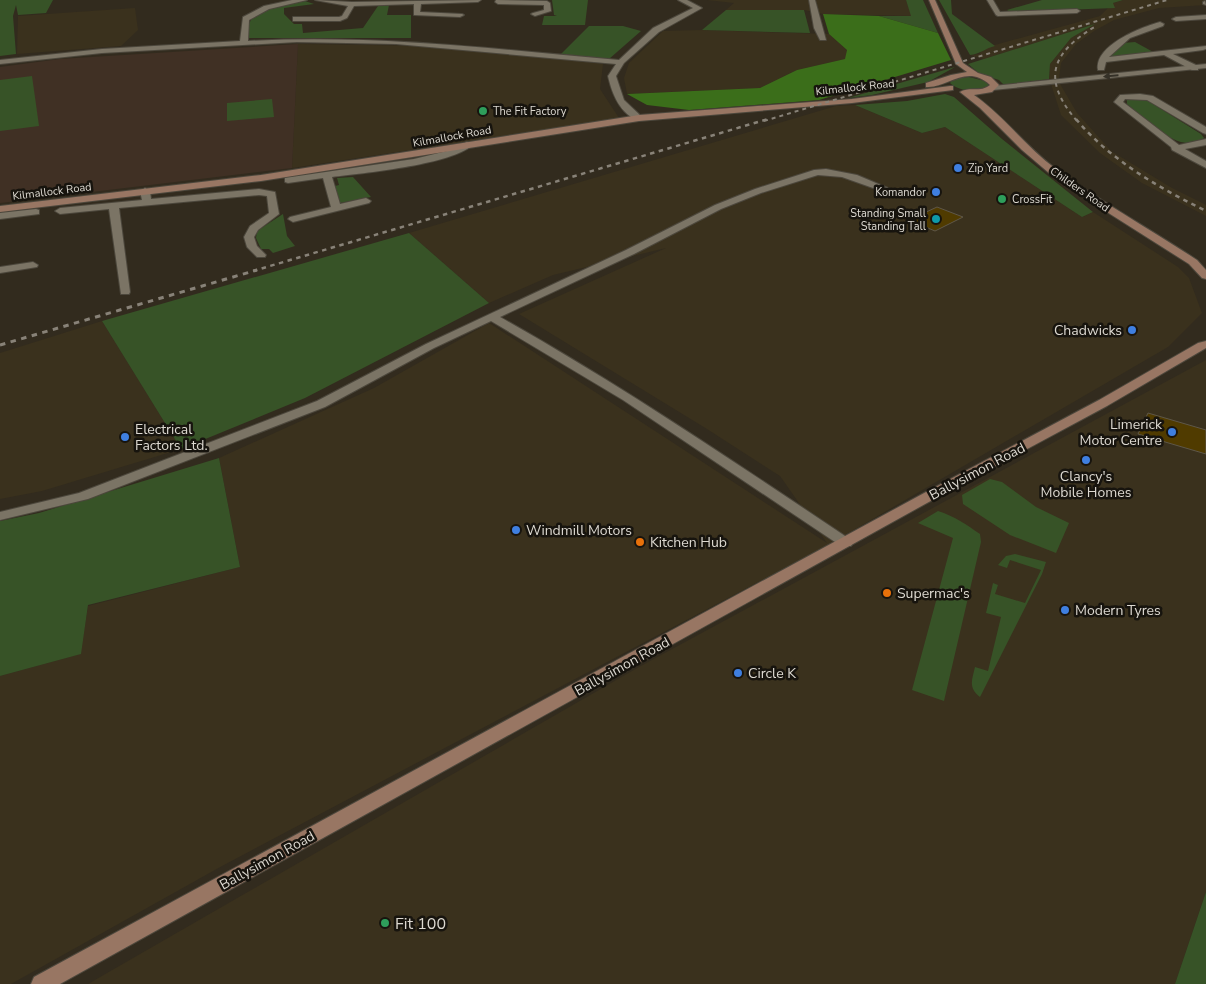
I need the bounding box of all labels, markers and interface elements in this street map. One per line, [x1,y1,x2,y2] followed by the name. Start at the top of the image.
[1103,72,1119,80] one-way arrow
[815,76,895,99] street label: Kilmallock Road
[493,104,567,119] place label: The Fit Factory
[477,105,489,117] marker: The Fit Factory
[412,122,493,151] street label: Kilmallock Road
[968,161,1008,176] place label: Zip Yard
[952,162,964,174] marker: Zip Yard
[1047,163,1112,215] street label: Childers Road
[12,179,92,204] street label: Kilmallock Road
[875,185,926,200] place label: Komandor
[930,186,942,198] marker: Komandor
[1012,192,1053,207] place label: CrossFit
[996,193,1008,205] marker: CrossFit
[850,206,927,234] place label: Standing Small Standing Tall
[930,213,942,225] marker: Standing Small Standing Tall
[1054,321,1122,340] place label: Chadwicks
[1126,324,1138,336] marker: Chadwicks
[1079,415,1163,450] place label: Limerick Motor Centre
[135,420,208,455] place label: Electrical Factors Ltd.
[1166,426,1178,438] marker: Limerick Motor Centre
[119,431,131,443] marker: Electrical Factors Ltd.
[926,438,1028,505] street label: Ballysimon Road
[1080,454,1092,466] marker: Clancy's Mobile Homes
[1041,467,1132,502] place label: Clancy's Mobile Homes
[526,521,632,540] place label: Windmill Motors
[510,524,522,536] marker: Windmill Motors
[650,533,727,552] place label: Kitchen Hub
[634,536,646,548] marker: Kitchen Hub
[897,584,970,603] place label: Supermac's
[881,587,893,599] marker: Supermac's
[1075,601,1161,620] place label: Modern Tyres
[1059,604,1071,616] marker: Modern Tyres
[571,632,673,700] street label: Ballysimon Road
[748,664,796,683] place label: Circle K
[732,667,744,679] marker: Circle K
[216,826,318,894] street label: Ballysimon Road
[395,913,446,935] place label: Fit 100
[379,917,391,929] marker: Fit 100

